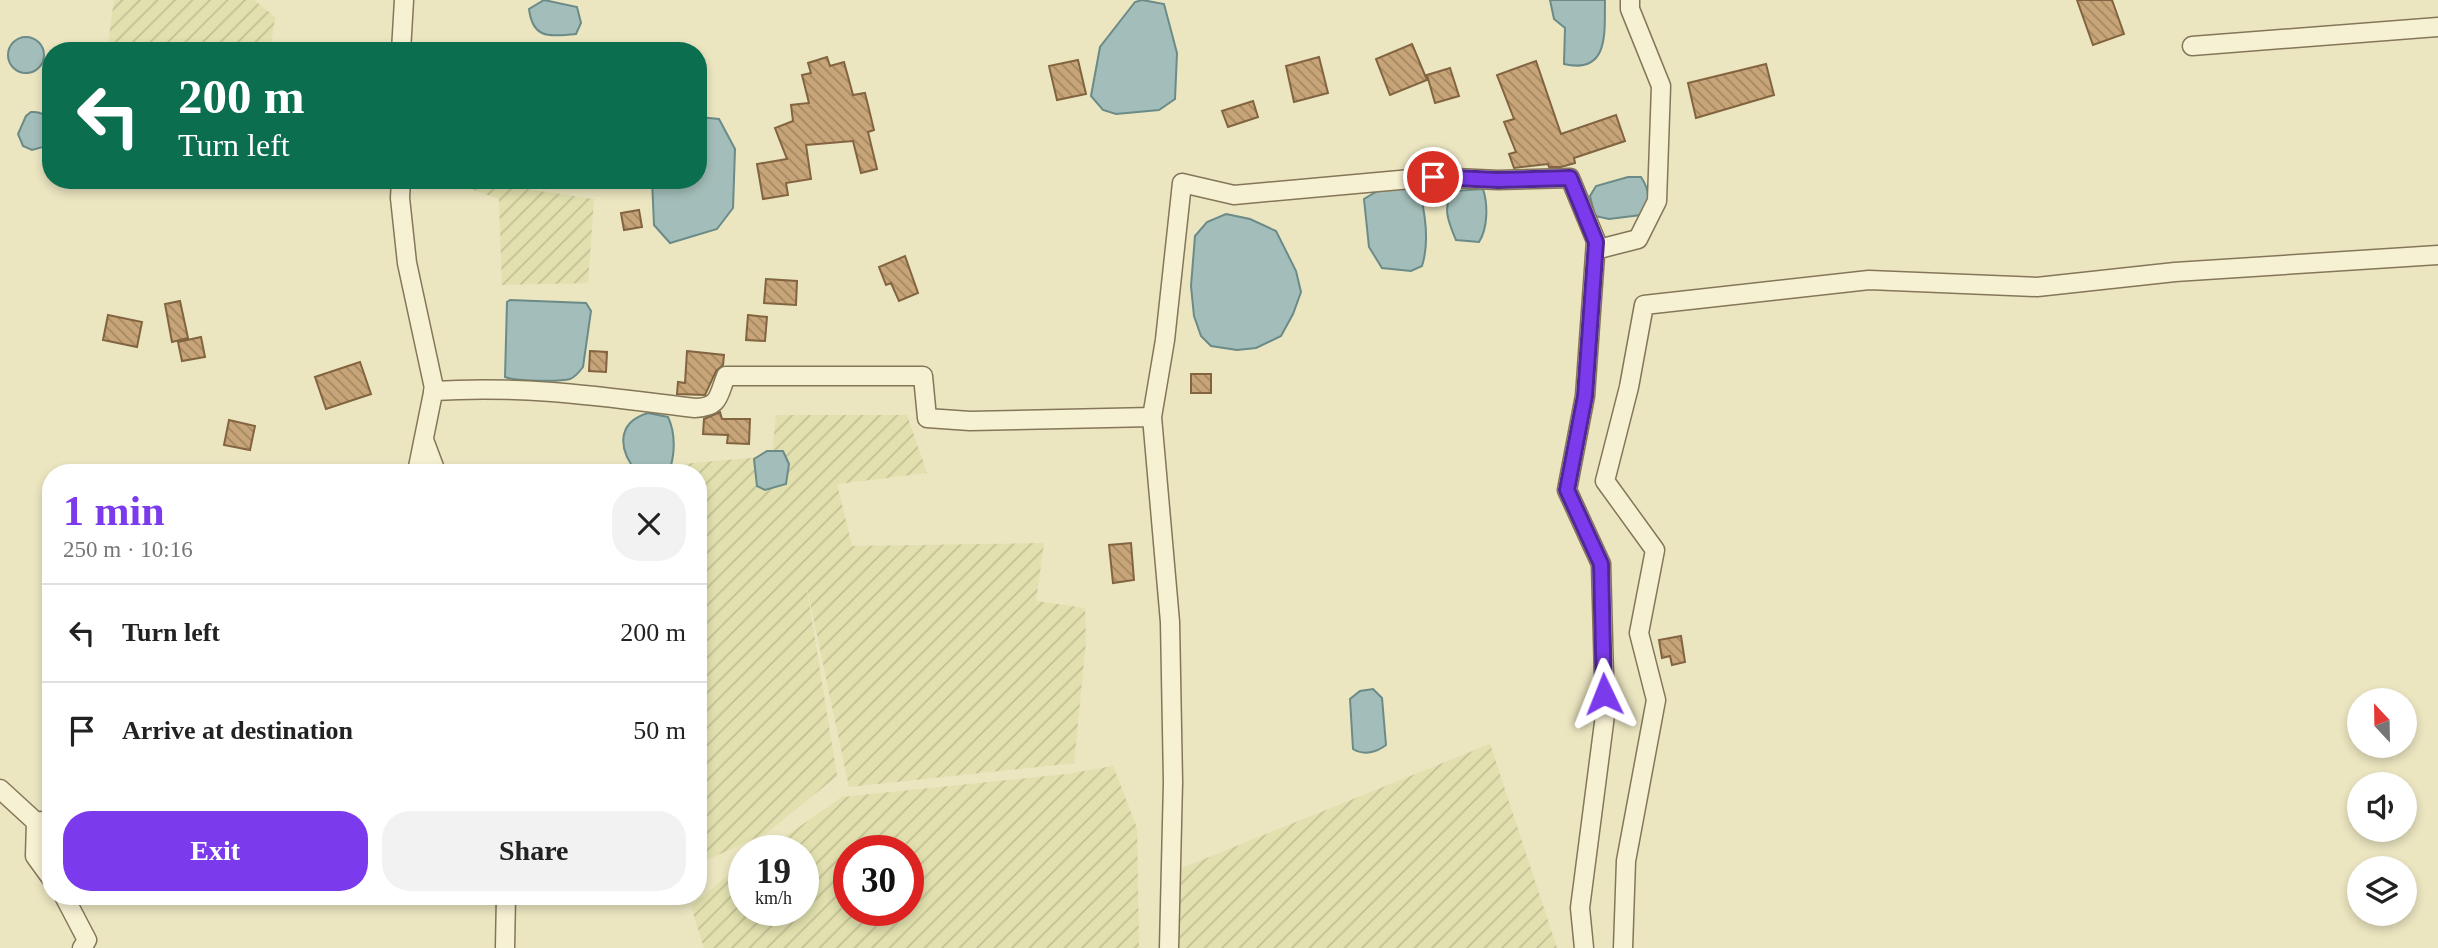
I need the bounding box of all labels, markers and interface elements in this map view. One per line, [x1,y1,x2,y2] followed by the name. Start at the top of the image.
[178,69,305,124] text: 200 m
[63,70,154,161] icon: left
[178,127,290,163] text: Turn left
[1403,147,1463,207] pin
[1414,158,1452,196] icon: arrive
[612,487,686,561] button: close
[63,488,165,534] text: 1 min
[63,537,193,562] text: 250 m · 10:16
[63,614,101,652] icon: left
[122,618,220,647] text: Turn left
[620,618,686,647] text: 200 m
[1567,657,1641,731] position arrow
[2347,688,2417,758] north arrow
[2347,688,2417,926] map controls
[63,712,101,750] icon: arrive
[122,716,353,745] text: Arrive at destination
[633,716,686,745] text: 50 m
[2347,772,2417,842] button: sound
[63,811,368,891] button: Exit
[382,811,686,891] button: Share
[833,835,924,926] speed limit sign: 30
[756,852,791,891] text: 19
[2347,856,2417,926] button: layers
[755,888,792,908] text: km/h

